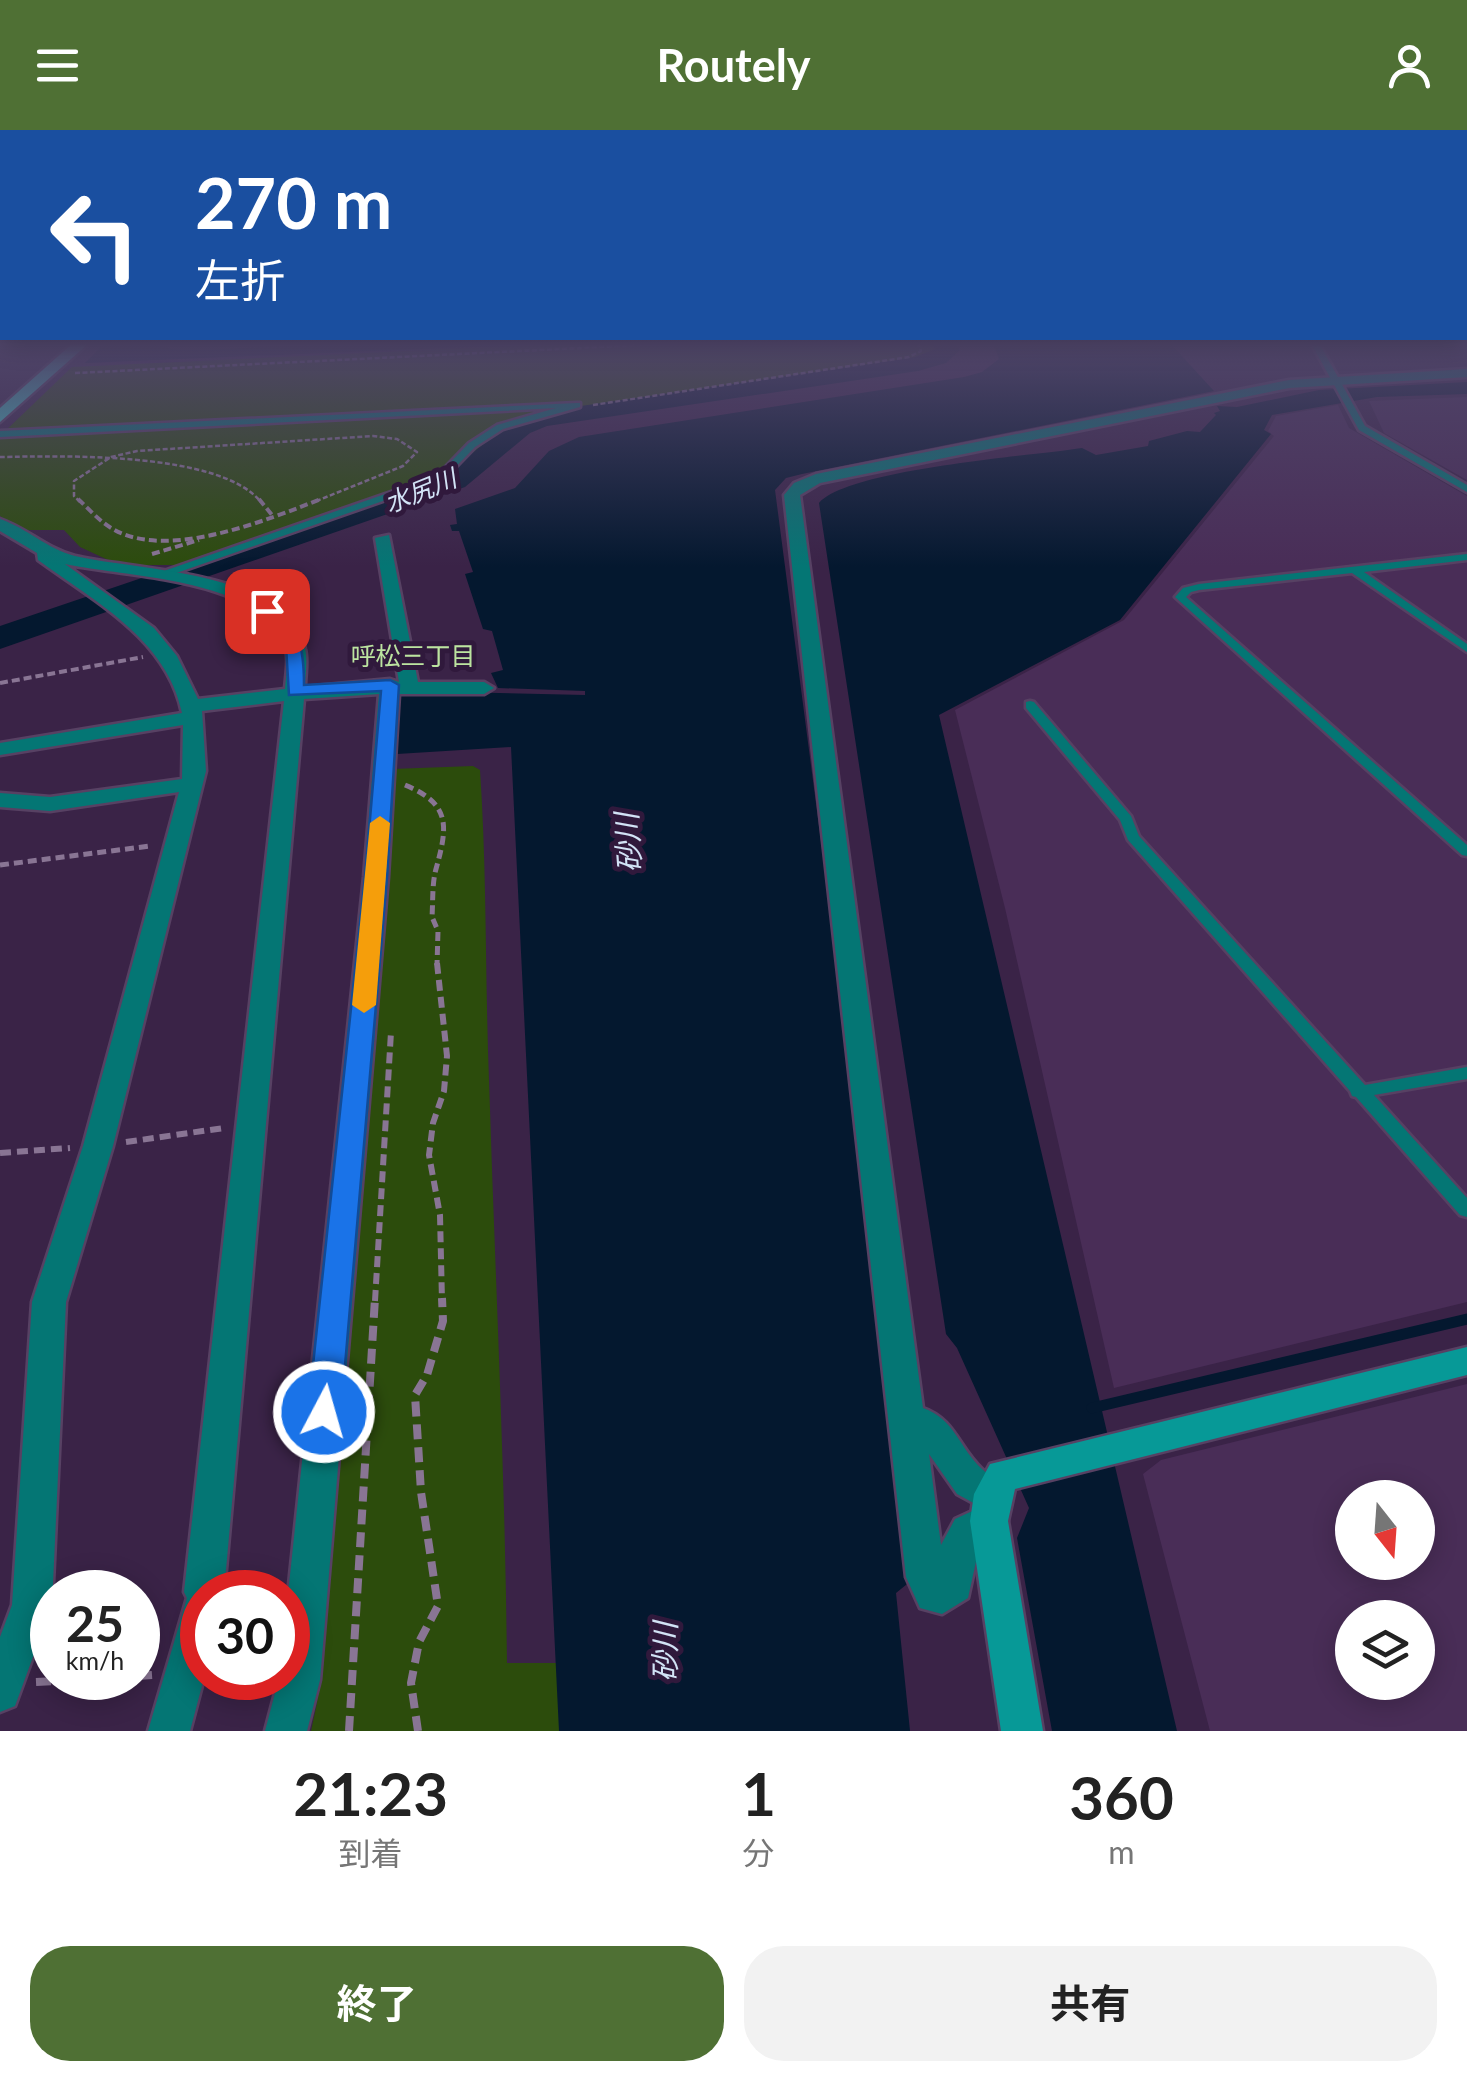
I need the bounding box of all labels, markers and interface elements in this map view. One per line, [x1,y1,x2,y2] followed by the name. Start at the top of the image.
[30,38,85,93] icon: menu
[656,38,811,92] text: Routely
[1382,38,1437,93] icon: person
[195,160,392,244] text: 270 m
[30,170,160,300] icon: left
[195,253,285,307] text: 左折
[380,461,463,518] water label: 水尻川
[225,569,310,654] pin
[240,584,295,639] icon: arrive
[350,640,476,670] district label: 呼松三丁目
[607,809,647,874] water label: 砂川
[272,1360,376,1464] position arrow
[1335,1480,1435,1580] north arrow
[1335,1480,1435,1700] map controls
[180,1570,310,1700] speed limit sign: 30
[66,1593,124,1653] text: 25
[1335,1600,1435,1700] button: layers
[646,1619,682,1682] water label: 砂川
[66,1645,124,1675] text: km/h
[293,1757,448,1829] text: 21:23
[741,1757,776,1829] text: 1
[1069,1761,1174,1833] text: 360
[1108,1832,1135,1871] text: m
[339,1833,403,1872] text: 到着
[743,1833,775,1872] text: 分
[30,1946,724,2061] button: 終了
[744,1946,1437,2061] button: 共有

